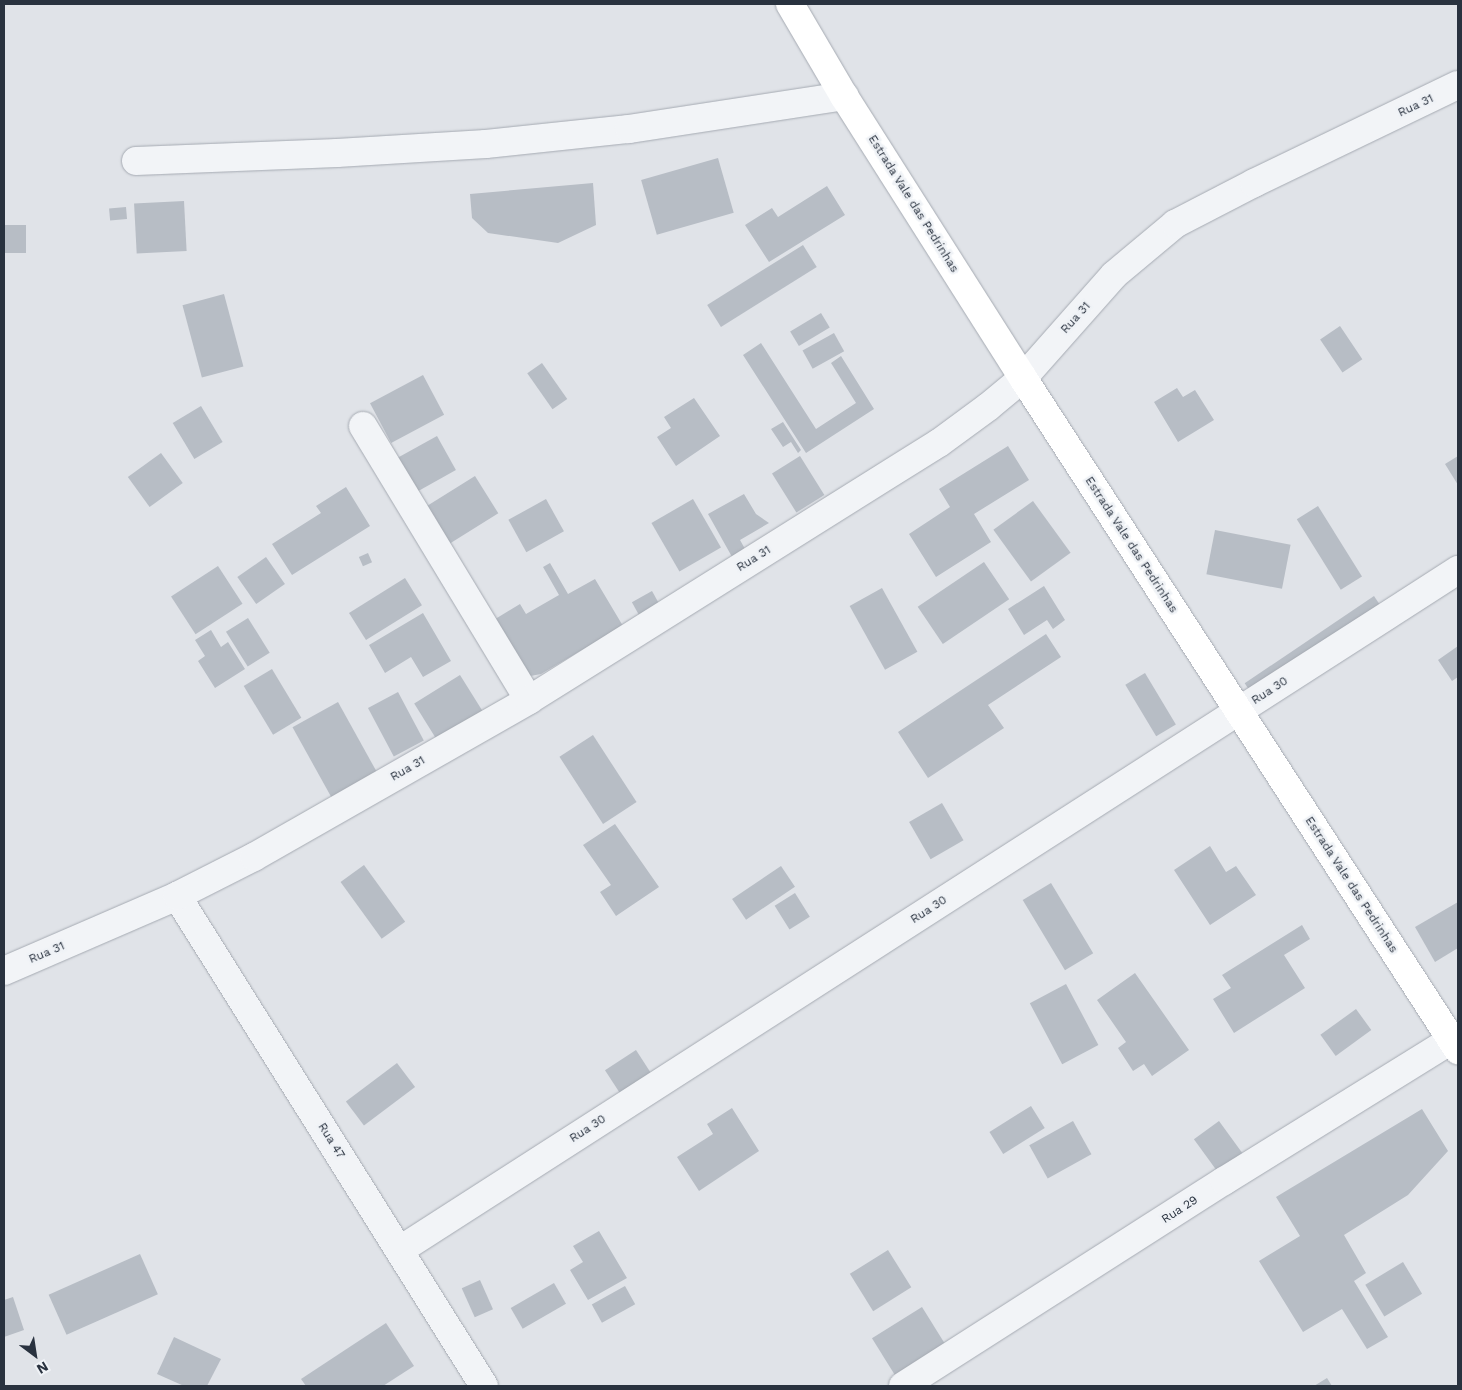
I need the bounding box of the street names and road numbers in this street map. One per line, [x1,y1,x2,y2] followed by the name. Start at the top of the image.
[1396,91,1436,121] street label: Rua 31
[865,132,961,276] street label: Estrada Vale das Pedrinhas
[1058,299,1094,337] street label: Rua 31
[1081,474,1181,616] street label: Estrada Vale das Pedrinhas
[734,543,774,575] street label: Rua 31
[1249,674,1291,708] street label: Rua 30
[388,753,428,785] street label: Rua 31
[1301,814,1401,956] street label: Estrada Vale das Pedrinhas
[908,893,950,927] street label: Rua 30
[27,939,67,967] street label: Rua 31
[567,1112,609,1146] street label: Rua 30
[314,1120,348,1162] street label: Rua 47
[1159,1193,1201,1227] street label: Rua 29

